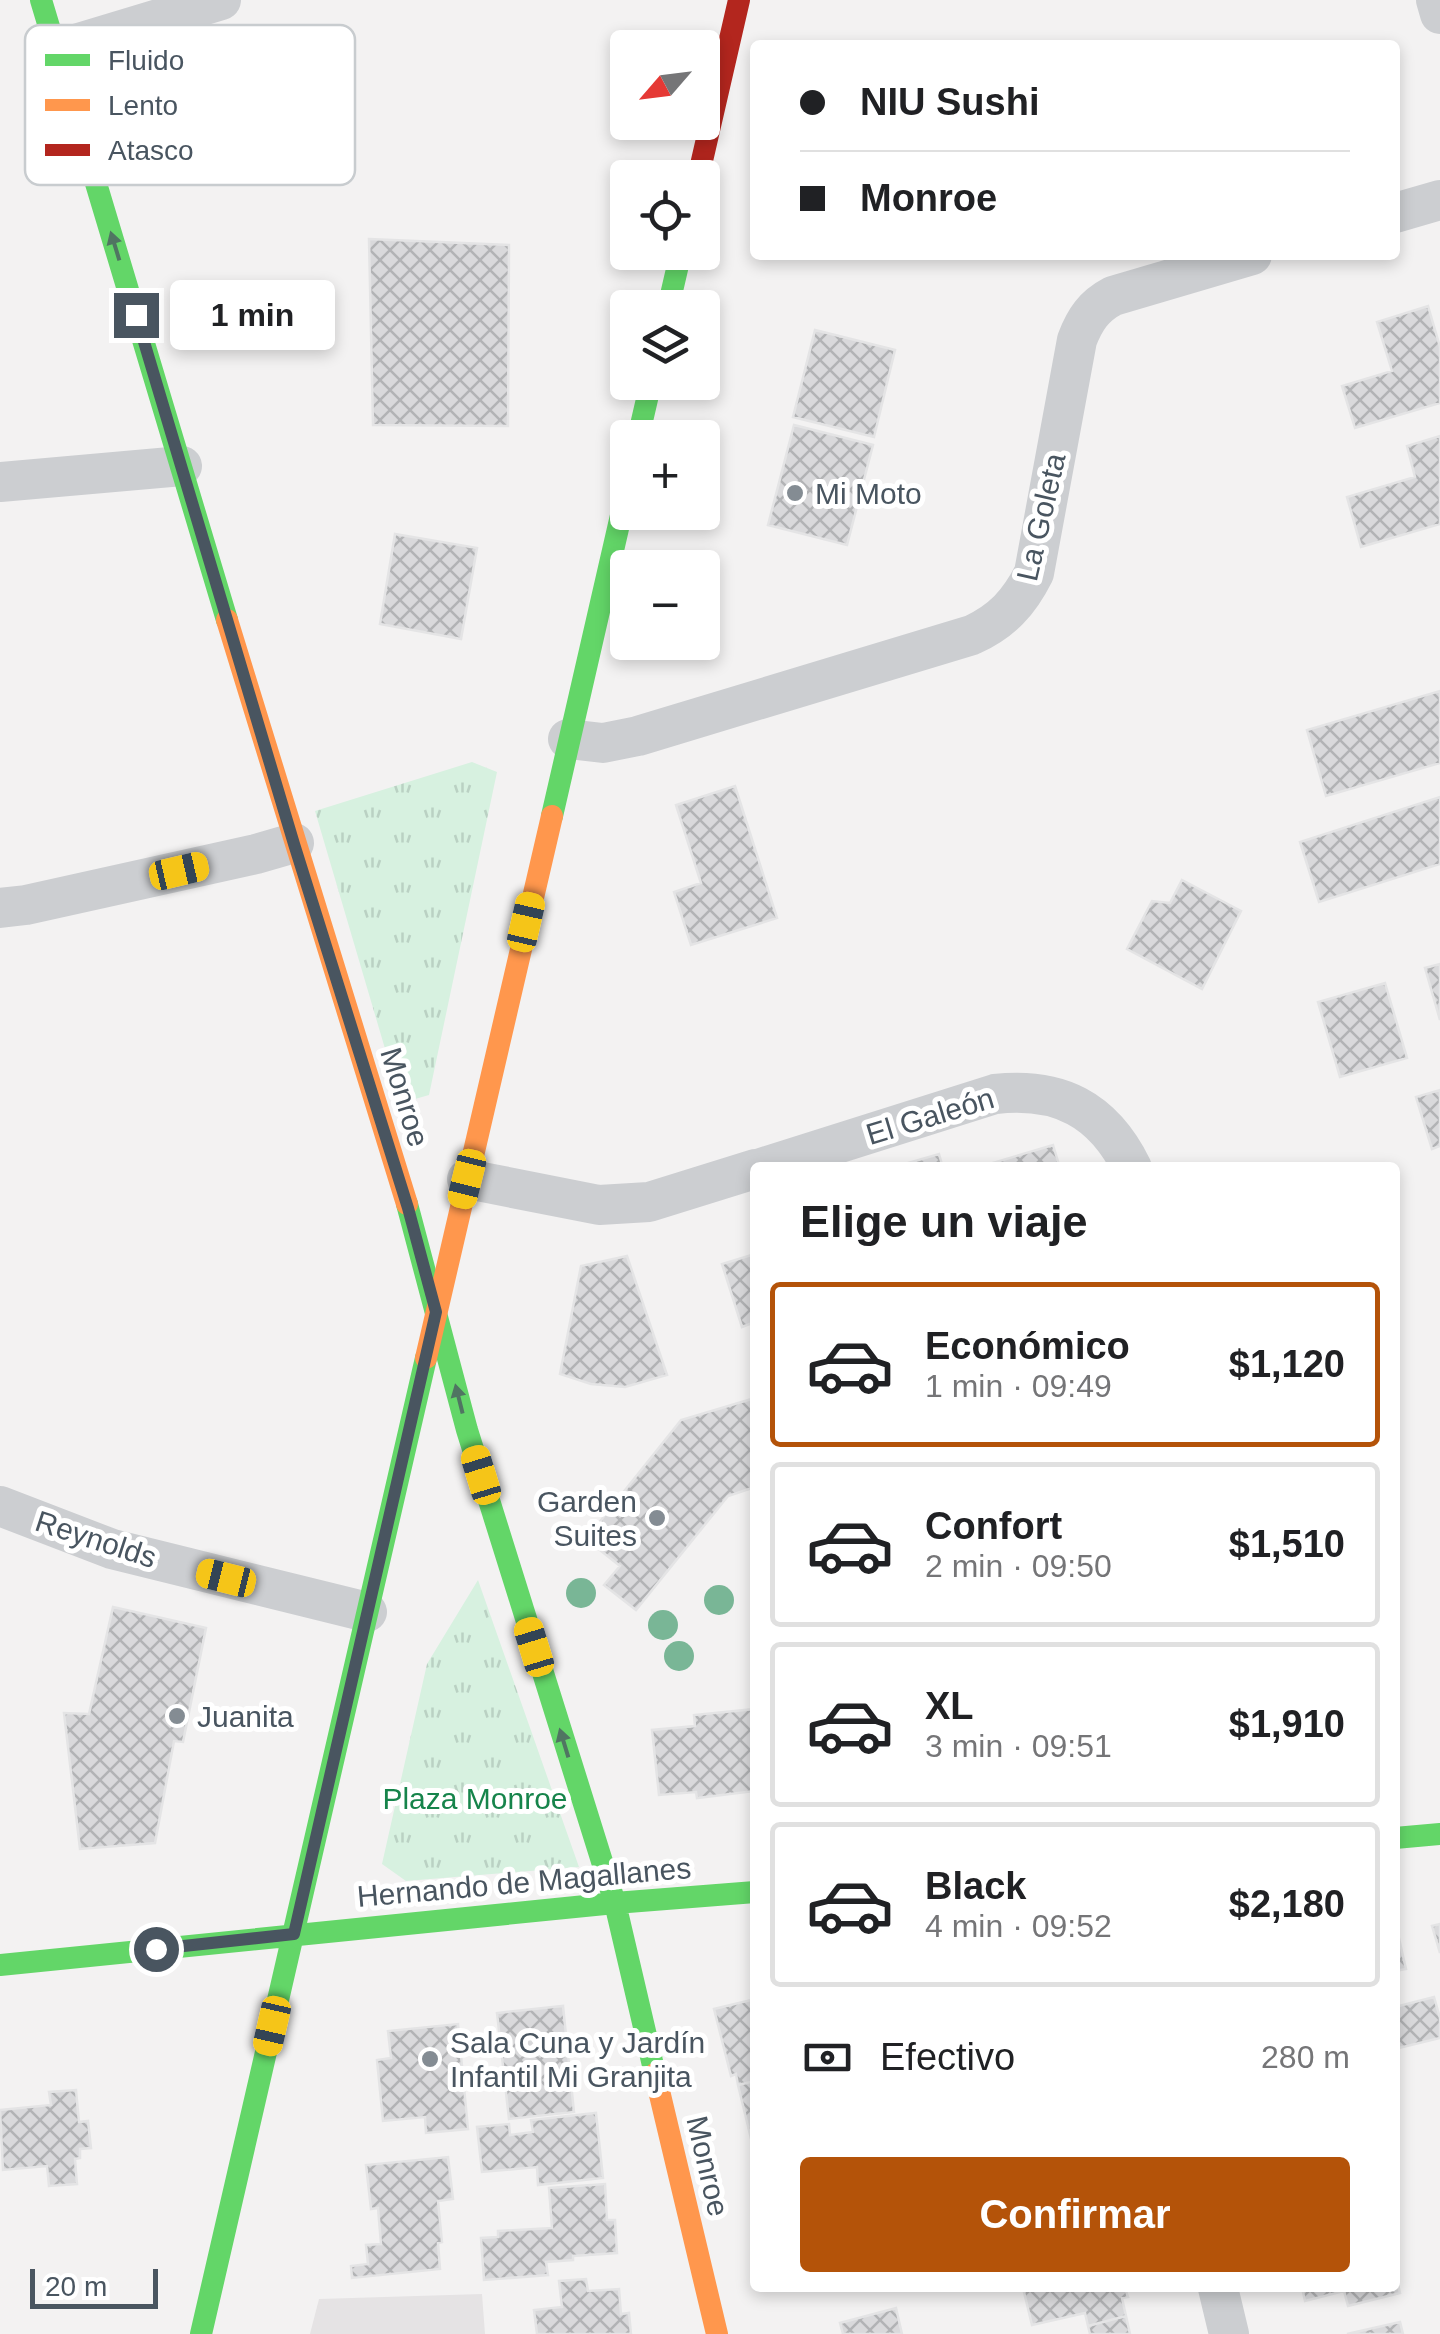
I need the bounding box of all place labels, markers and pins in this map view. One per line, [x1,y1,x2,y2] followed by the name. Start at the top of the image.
[815,477,922,510] place label: Mi Moto
[784,482,806,504] marker: Mi Moto
[537,1485,637,1552] place label: Garden Suites
[646,1507,668,1529] marker: Garden Suites
[197,1700,294,1733] place label: Juanita
[166,1705,188,1727] marker: Juanita
[450,2026,705,2093] place label: Sala Cuna y Jardín Infantil Mi Granjita
[419,2048,441,2070] marker: Sala Cuna y Jardín Infantil Mi Granjita

